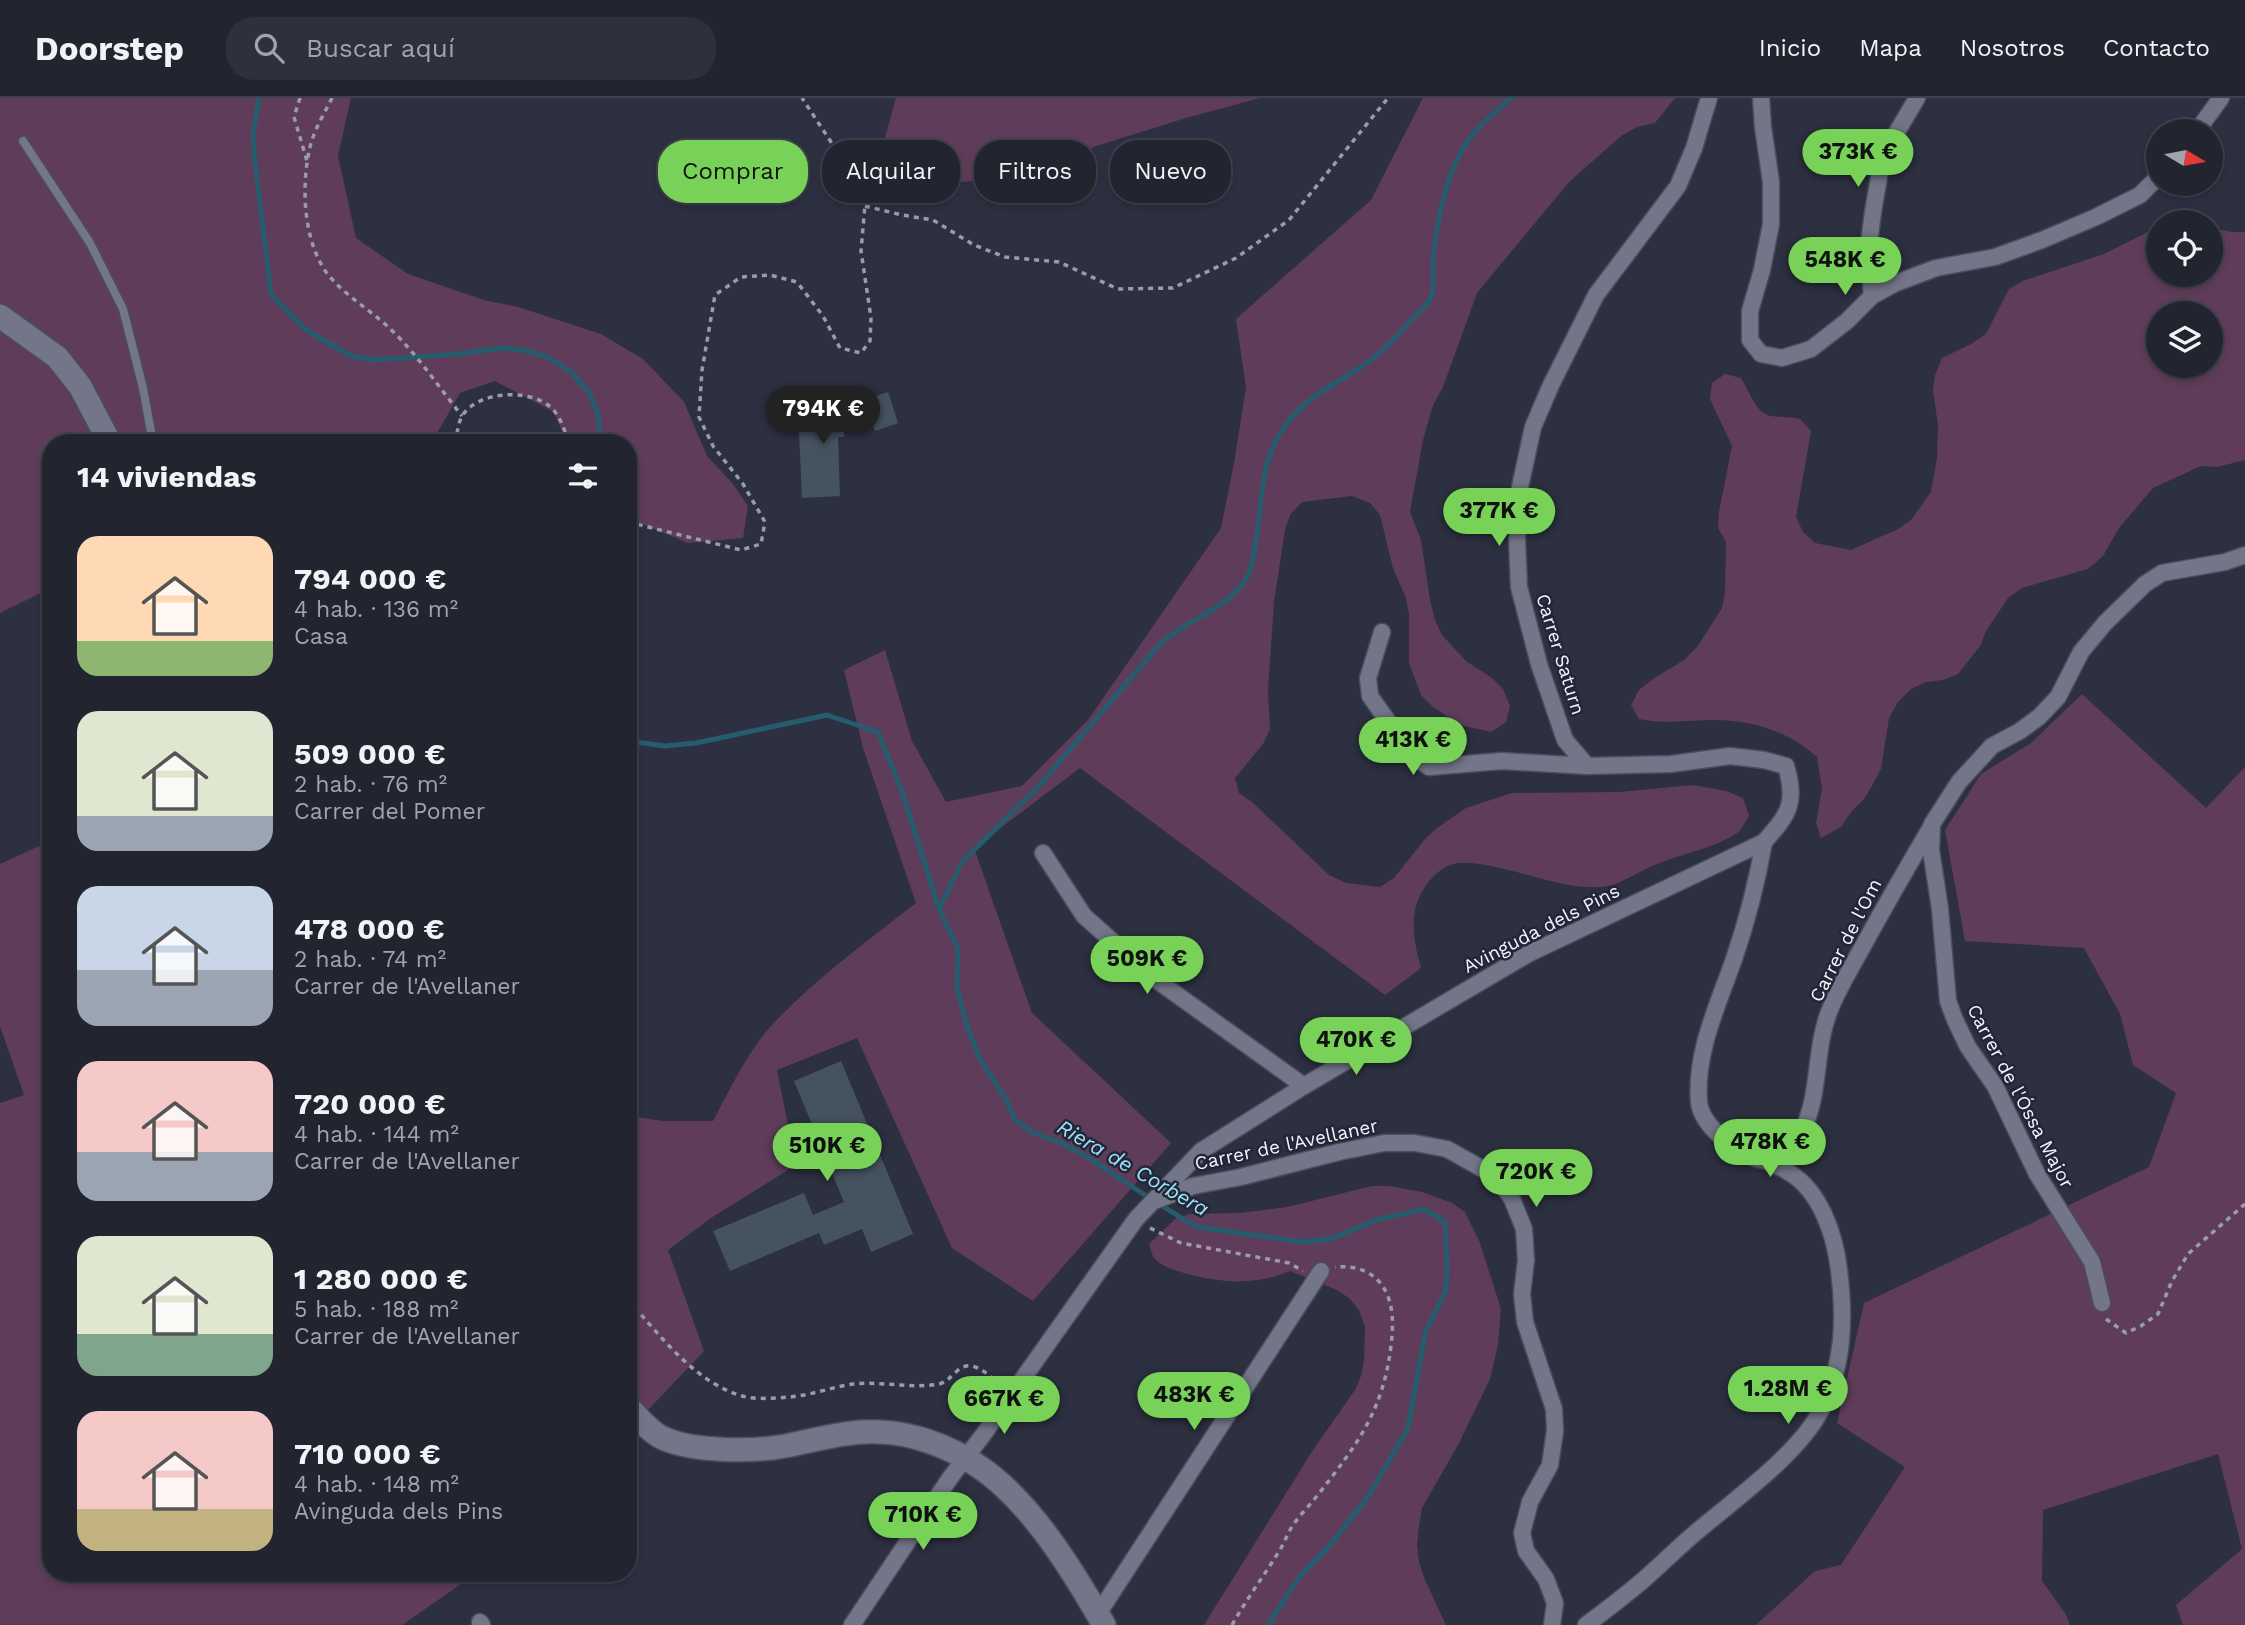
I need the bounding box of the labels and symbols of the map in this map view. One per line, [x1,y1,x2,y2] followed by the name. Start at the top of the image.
[2146,119,2222,196] north arrow
[1801,130,1915,189] pin: 373K €
[1788,238,1902,297] pin: 548K €
[766,386,880,446] pin: 794K €
[1442,489,1556,548] pin: 377K €
[1531,591,1590,717] street label: Carrer Saturn
[1356,718,1470,777] pin: 413K €
[1805,875,1886,1006] street label: Carrer de l'Om
[1459,879,1623,978] street label: Avinguda dels Pins
[1090,936,1204,996] pin: 509K €
[1962,1000,2079,1192] street label: Carrer de l'Óssa Major
[1299,1018,1413,1077] pin: 470K €
[1053,1114,1214,1221] water label: Riera de Corbera
[1192,1114,1380,1175] street label: Carrer de l'Avellaner
[1713,1119,1827,1179] pin: 478K €
[770,1124,884,1183] pin: 510K €
[1479,1150,1593,1209] pin: 720K €
[1723,1366,1853,1426] pin: 1.28M €
[1137,1372,1251,1432] pin: 483K €
[947,1376,1061,1436] pin: 667K €
[866,1492,980,1552] pin: 710K €

